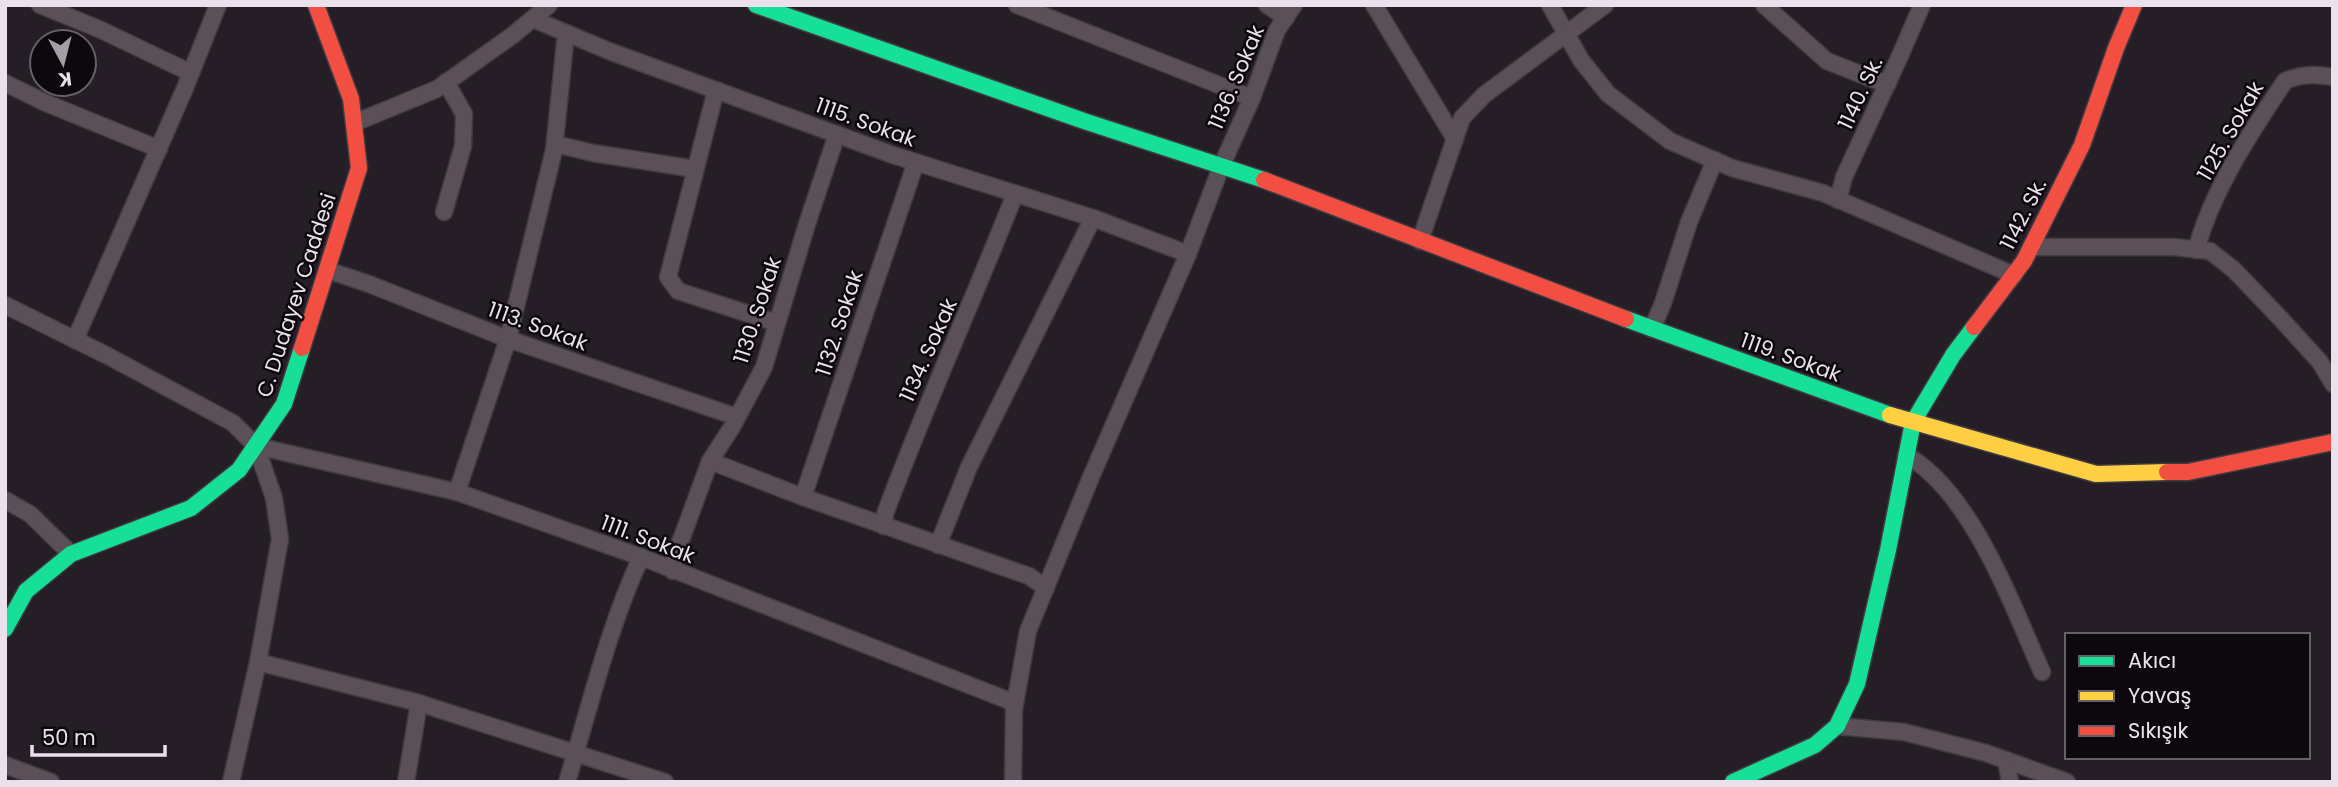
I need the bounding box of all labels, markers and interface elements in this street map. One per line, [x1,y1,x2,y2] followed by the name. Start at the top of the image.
[1201,20,1271,134] street label: 1136. Sokak
[28,28,98,98] north arrow
[1831,52,1889,134] street label: 1140. Sk.
[57,65,73,94] text: K
[2190,76,2270,186] street label: 1125. Sokak
[812,90,920,154] street label: 1115. Sokak
[1993,173,2053,255] street label: 1142. Sk.
[249,189,343,401] street label: C. Dudayev Caddesi
[726,253,788,367] street label: 1130. Sokak
[808,266,870,380] street label: 1132. Sokak
[892,293,964,406] street label: 1134. Sokak
[484,295,592,357] street label: 1113. Sokak
[1737,325,1845,389] street label: 1119. Sokak
[597,508,699,570] street label: 1111. Sokak
[2065,633,2310,759] legend
[2128,646,2176,675] text: Akıcı
[2128,681,2191,710] text: Yavaş
[32,714,164,758] scale bar
[2128,716,2189,745] text: Sıkışık
[42,723,96,752] text: 50 m

